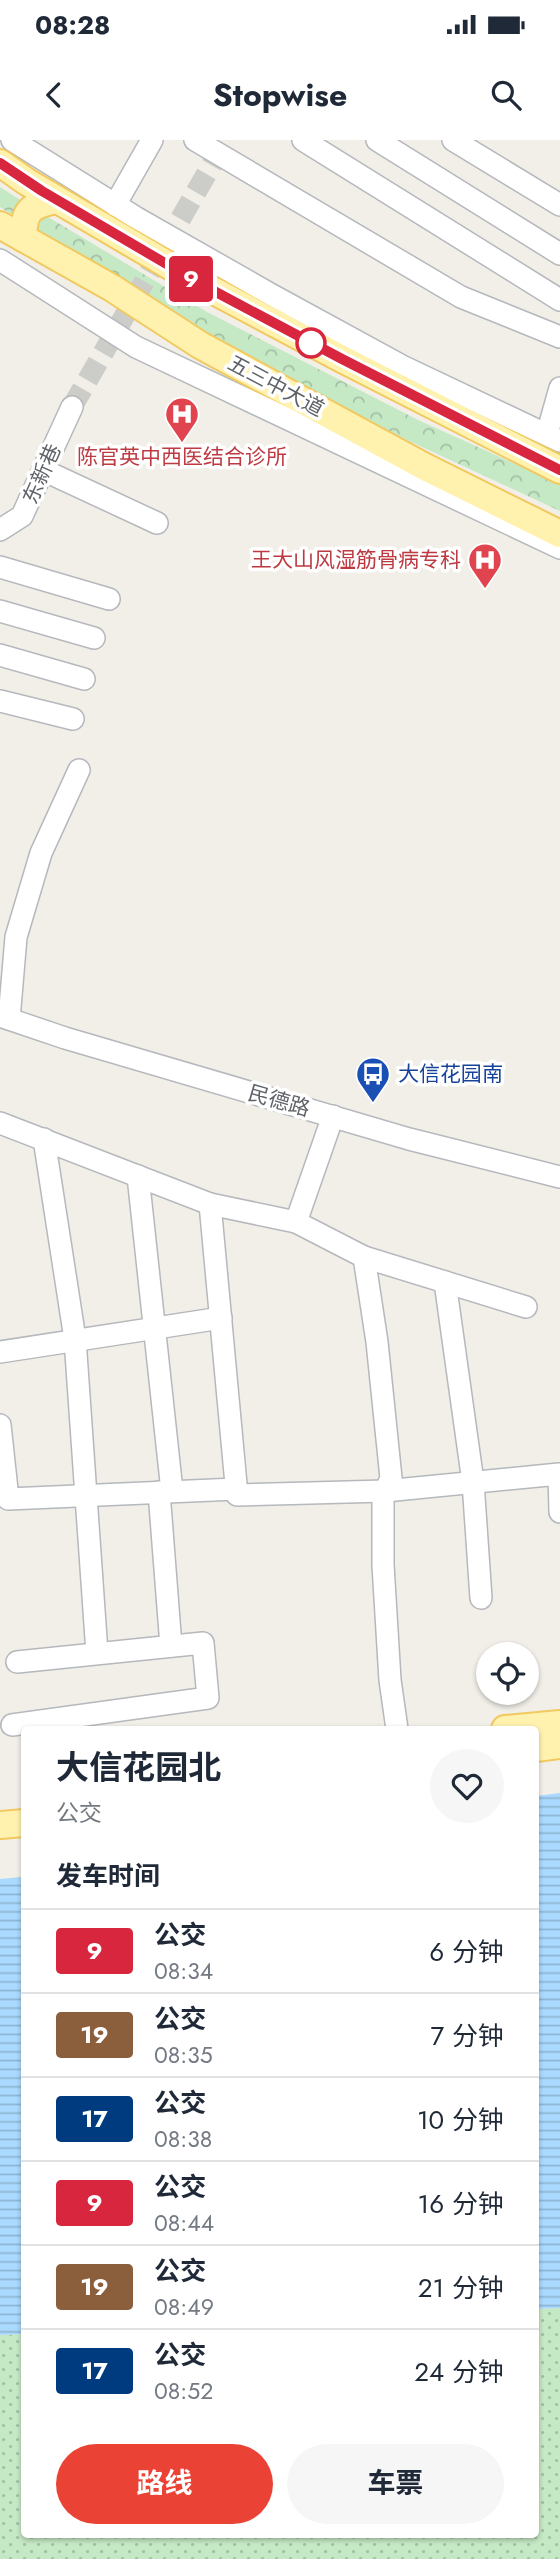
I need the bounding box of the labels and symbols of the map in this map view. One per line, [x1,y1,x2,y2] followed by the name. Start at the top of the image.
[168,256,214,302] line badge: 9
[296,328,326,358] unlabelled marker
[223,348,329,424] street label: 五三中大道
[163,395,201,444] hospital icon: 陈官英中西医结合诊所
[15,439,69,509] street label: 东新巷
[77,442,287,472] place label: 陈官英中西医结合诊所
[466,541,504,590] hospital icon: 王大山风湿筋骨病专科
[251,545,461,575] place label: 王大山风湿筋骨病专科
[354,1055,392,1104] bus stop icon: 大信花园南
[398,1059,503,1089] place label: 大信花园南
[245,1078,313,1124] street label: 民德路

